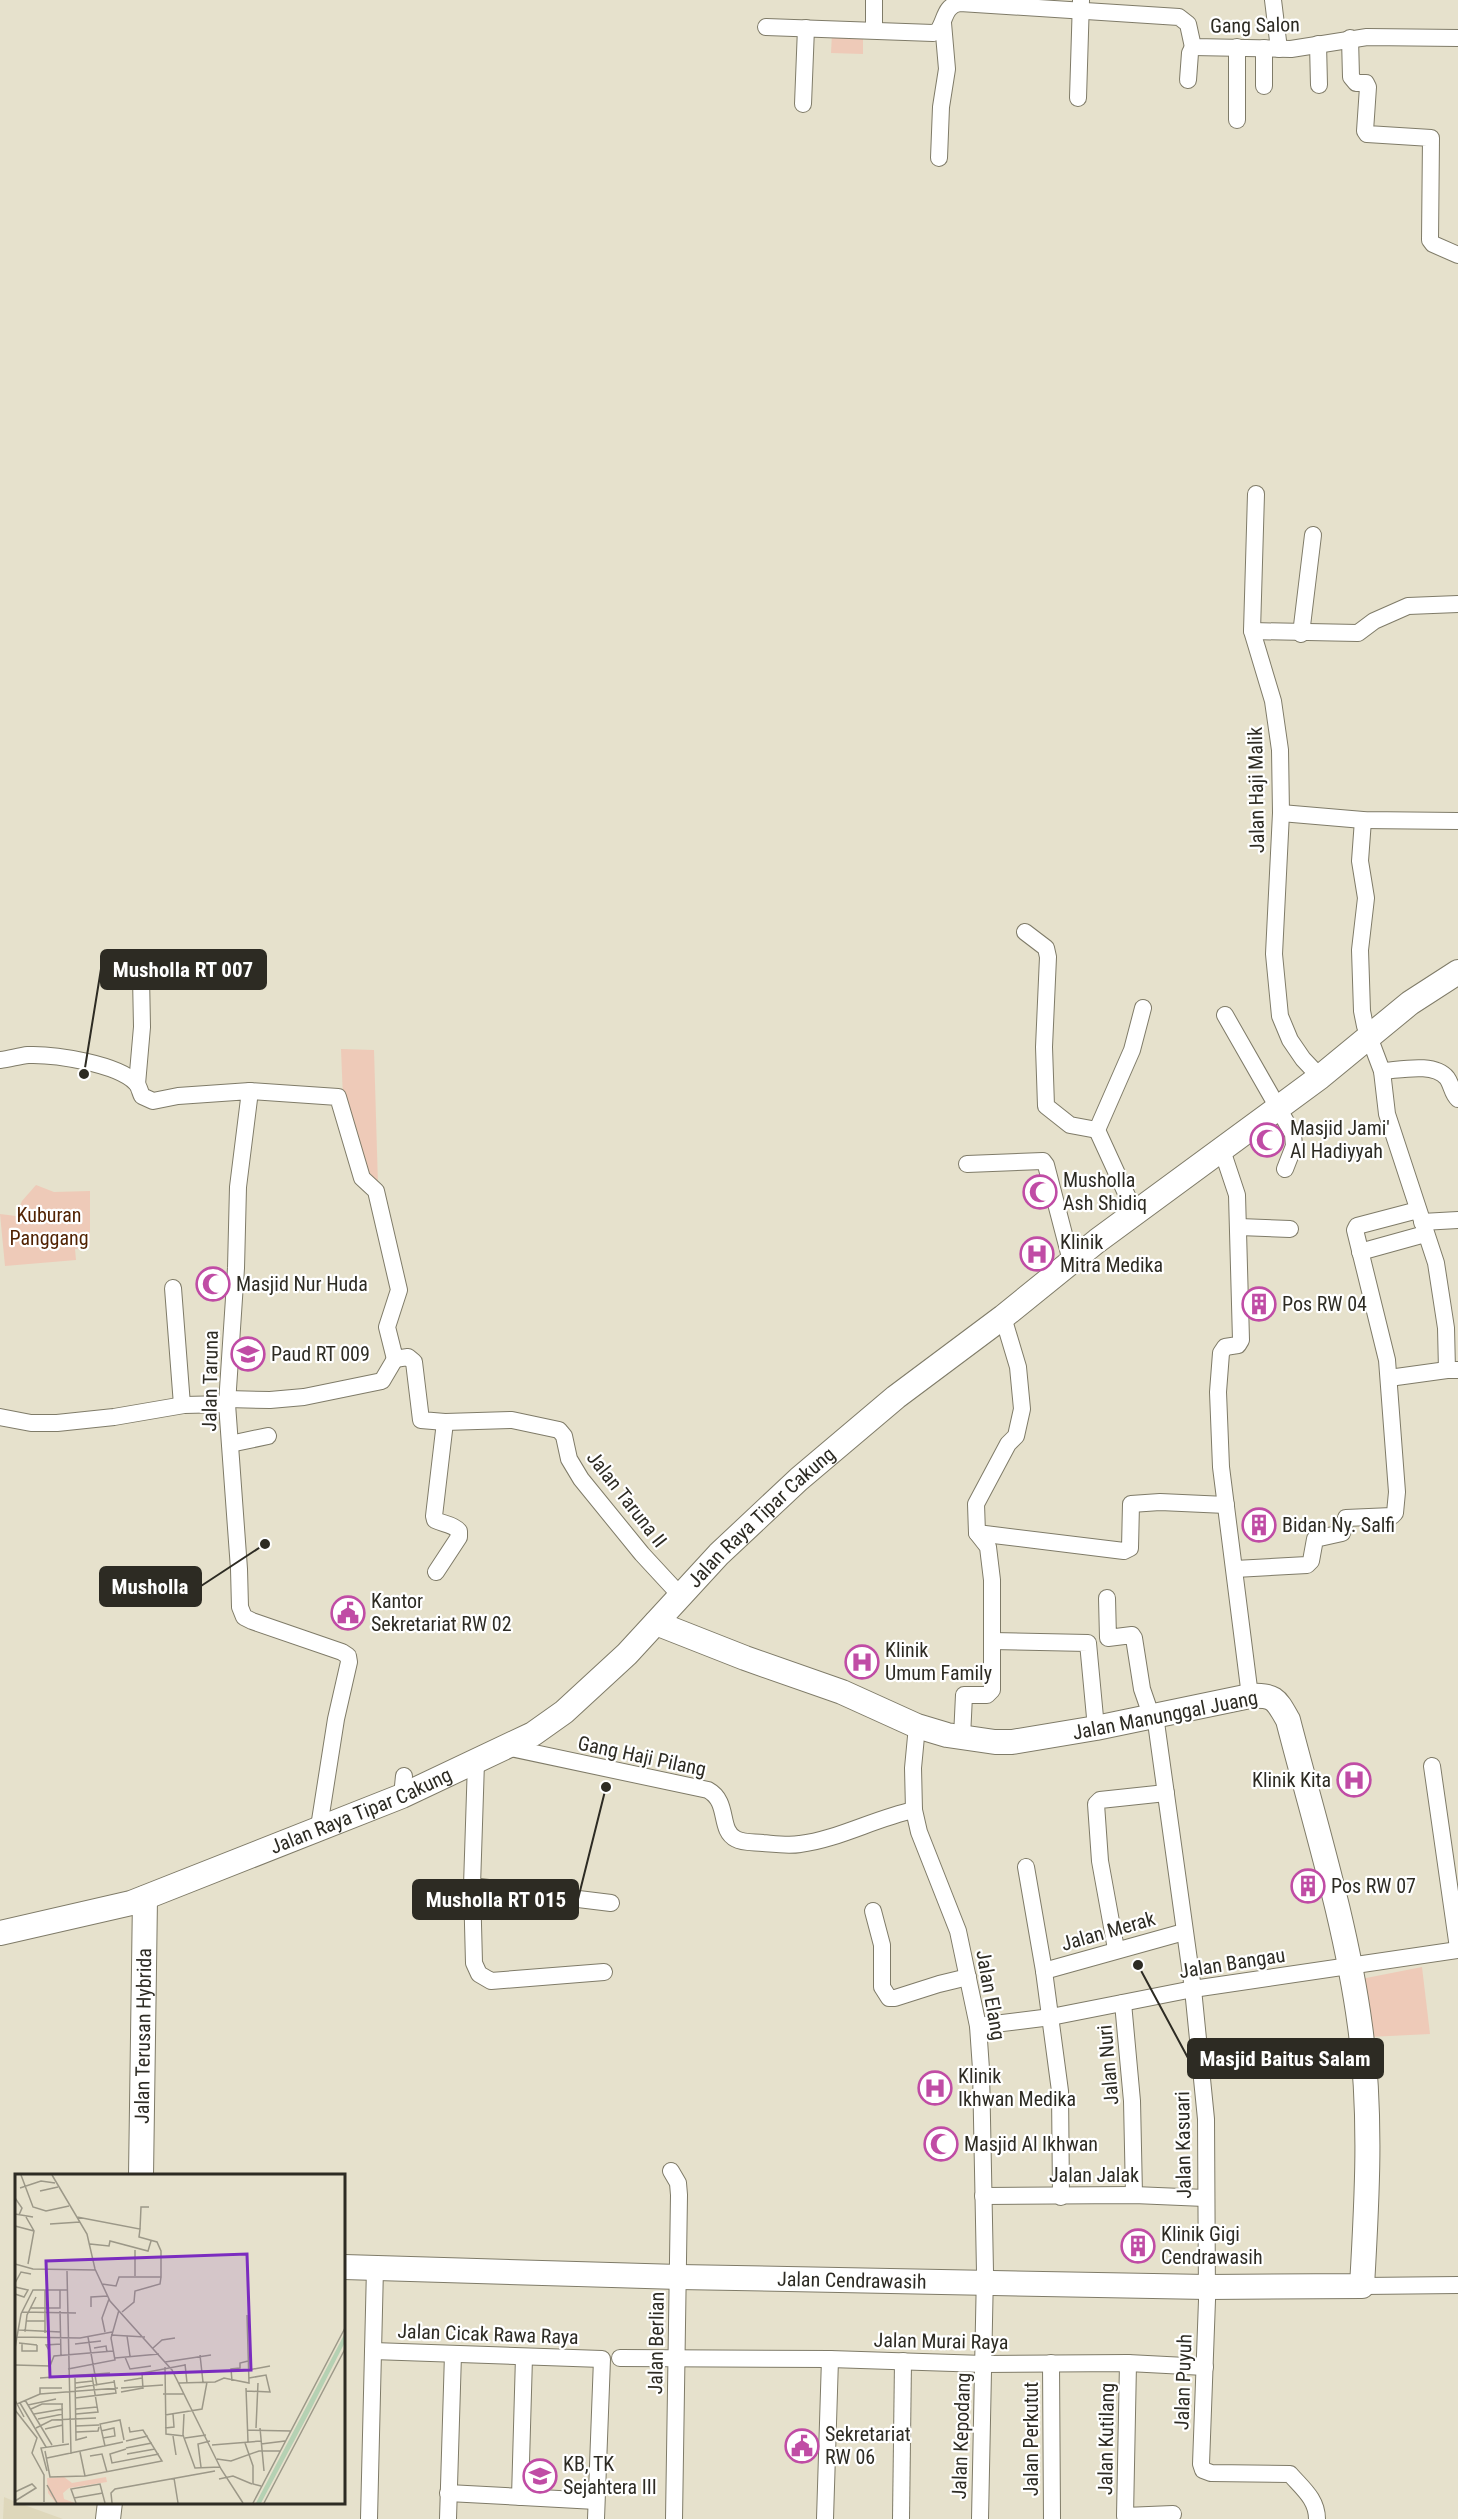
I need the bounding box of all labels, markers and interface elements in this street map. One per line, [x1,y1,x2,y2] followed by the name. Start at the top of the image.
[1210,12,1300,38] street label: Gang Salon
[1243,727,1269,853] street label: Jalan Haji Malik
[101,950,266,989] callout: Musholla RT 007
[113,958,253,982] text: Musholla RT 007
[1290,1116,1390,1163] place label: Masjid Jami' Al Hadiyyah
[1249,1122,1285,1158] mosque icon: Masjid Jami' Al Hadiyyah
[1063,1168,1147,1215] place label: Musholla Ash Shidiq
[1022,1174,1058,1210] mosque icon: Musholla Ash Shidiq
[9,1203,89,1250] park label: Kuburan Panggang
[1060,1230,1163,1277] place label: Klinik Mitra Medika
[1019,1236,1055,1272] hospital icon: Klinik Mitra Medika
[195,1266,231,1302] mosque icon: Masjid Nur Huda
[236,1272,368,1296] place label: Masjid Nur Huda
[1241,1286,1277,1322] building icon: Pos RW 04
[1282,1292,1367,1316] place label: Pos RW 04
[197,1330,223,1432] street label: Jalan Taruna
[230,1336,266,1372] school or university icon: Paud RT 009
[271,1342,370,1366] place label: Paud RT 009
[682,1442,840,1593] street label: Jalan Raya Tipar Cakung
[582,1446,672,1552] street label: Jalan Taruna II
[1241,1507,1277,1543] building icon: Bidan Ny. Salfi
[1282,1513,1395,1537] place label: Bidan Ny. Salfi
[100,1567,201,1606] callout: Musholla
[111,1575,189,1599] text: Musholla
[371,1589,512,1636] place label: Kantor Sekretariat RW 02
[330,1595,366,1631] public building icon: Kantor Sekretariat RW 02
[885,1638,992,1685] place label: Klinik Umum Family
[844,1644,880,1680] hospital icon: Klinik Umum Family
[1070,1685,1260,1745] street label: Jalan Manunggal Juang
[576,1731,708,1781] street label: Gang Haji Pilang
[267,1762,455,1859] street label: Jalan Raya Tipar Cakung
[1336,1762,1372,1798] hospital icon: Klinik Kita
[1252,1768,1331,1792] place label: Klinik Kita
[1290,1868,1326,1904] building icon: Pos RW 07
[1331,1874,1416,1898] place label: Pos RW 07
[413,1880,578,1919] callout: Musholla RT 015
[426,1888,566,1912] text: Musholla RT 015
[1058,1906,1158,1956] street label: Jalan Merak
[1177,1943,1287,1983] street label: Jalan Bangau
[130,1948,156,2124] street label: Jalan Terusan Hybrida
[971,1948,1011,2042] street label: Jalan Elang
[1093,2024,1123,2106] street label: Jalan Nuri
[1188,2039,1383,2078] callout: Masjid Baitus Salam
[1199,2047,1371,2071] text: Masjid Baitus Salam
[958,2064,1076,2111] place label: Klinik Ikhwan Medika
[917,2070,953,2106] hospital icon: Klinik Ikhwan Medika
[1170,2091,1196,2199] street label: Jalan Kasuari
[923,2126,959,2162] mosque icon: Masjid Al Ikhwan
[964,2132,1098,2156] place label: Masjid Al Ikhwan
[1049,2163,1139,2187] street label: Jalan Jalak
[15,2174,345,2504] inset map
[1161,2222,1263,2269] place label: Klinik Gigi Cendrawasih
[1120,2228,1156,2264] building icon: Klinik Gigi Cendrawasih
[777,2267,927,2294] street label: Jalan Cendrawasih
[643,2292,669,2394] street label: Jalan Berlian
[397,2319,579,2349] street label: Jalan Cicak Rawa Raya
[873,2328,1009,2354] street label: Jalan Murai Raya
[1169,2334,1197,2430] street label: Jalan Puyuh
[947,2372,975,2500] street label: Jalan Kepodang
[1019,2382,1043,2496] street label: Jalan Perkutut
[1093,2383,1119,2495] street label: Jalan Kutilang
[825,2422,911,2469] place label: Sekretariat RW 06
[784,2428,820,2464] public building icon: Sekretariat RW 06
[563,2452,657,2499] place label: KB, TK Sejahtera III
[522,2458,558,2494] school or university icon: KB, TK Sejahtera III

